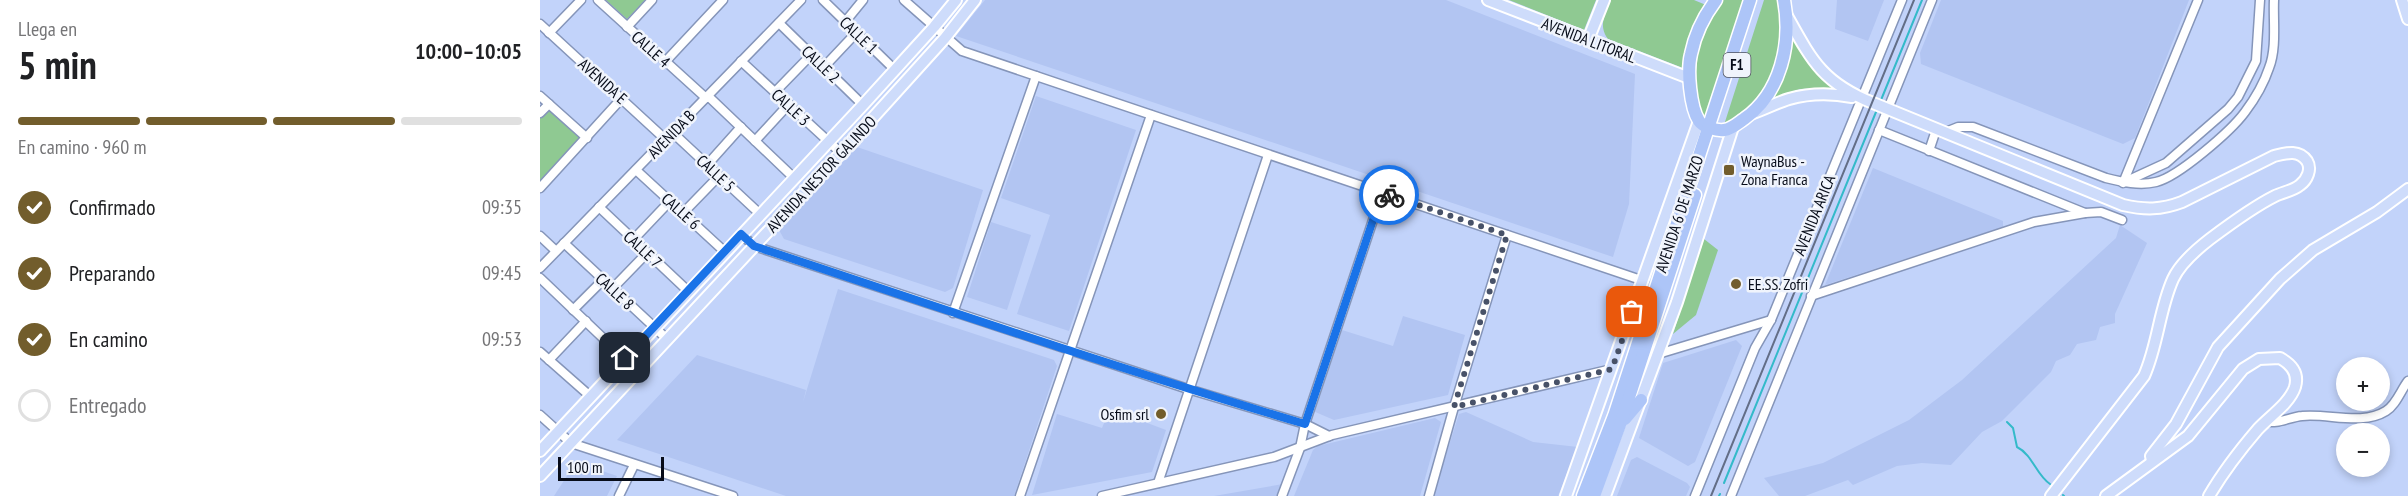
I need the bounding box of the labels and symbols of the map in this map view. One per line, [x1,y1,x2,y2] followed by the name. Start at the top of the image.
[836,12,882,58] street label: CALLE 1
[1539,13,1639,67] street label: AVENIDA LITORAL
[628,26,674,72] street label: CALLE 4
[798,41,844,87] street label: CALLE 2
[1724,53,1750,77] road number: F1
[574,54,632,108] street label: AVENIDA E
[768,84,814,130] street label: CALLE 3
[643,106,699,162] street label: AVENIDA B
[762,111,880,237] street label: AVENIDA NESTOR GALINDO
[693,150,739,196] street label: CALLE 5
[1741,151,1808,189] place label: WaynaBus - Zona Franca
[1651,153,1707,275] street label: AVENIDA 6 DE MARZO
[1722,163,1736,177] marker: WaynaBus - Zona Franca
[1359,165,1419,225] courier
[1789,171,1839,258] street label: AVENIDA ARICA
[658,188,704,234] street label: CALLE 6
[620,226,666,272] street label: CALLE 7
[592,268,638,314] street label: CALLE 8
[1748,274,1808,294] place label: EE.SS. Zofri
[1729,277,1743,291] marker: EE.SS. Zofri
[1606,286,1657,337] pin
[599,332,650,383] pin
[1100,404,1149,424] place label: Osfim srl
[1154,407,1168,421] marker: Osfim srl
[558,454,664,482] scale bar

